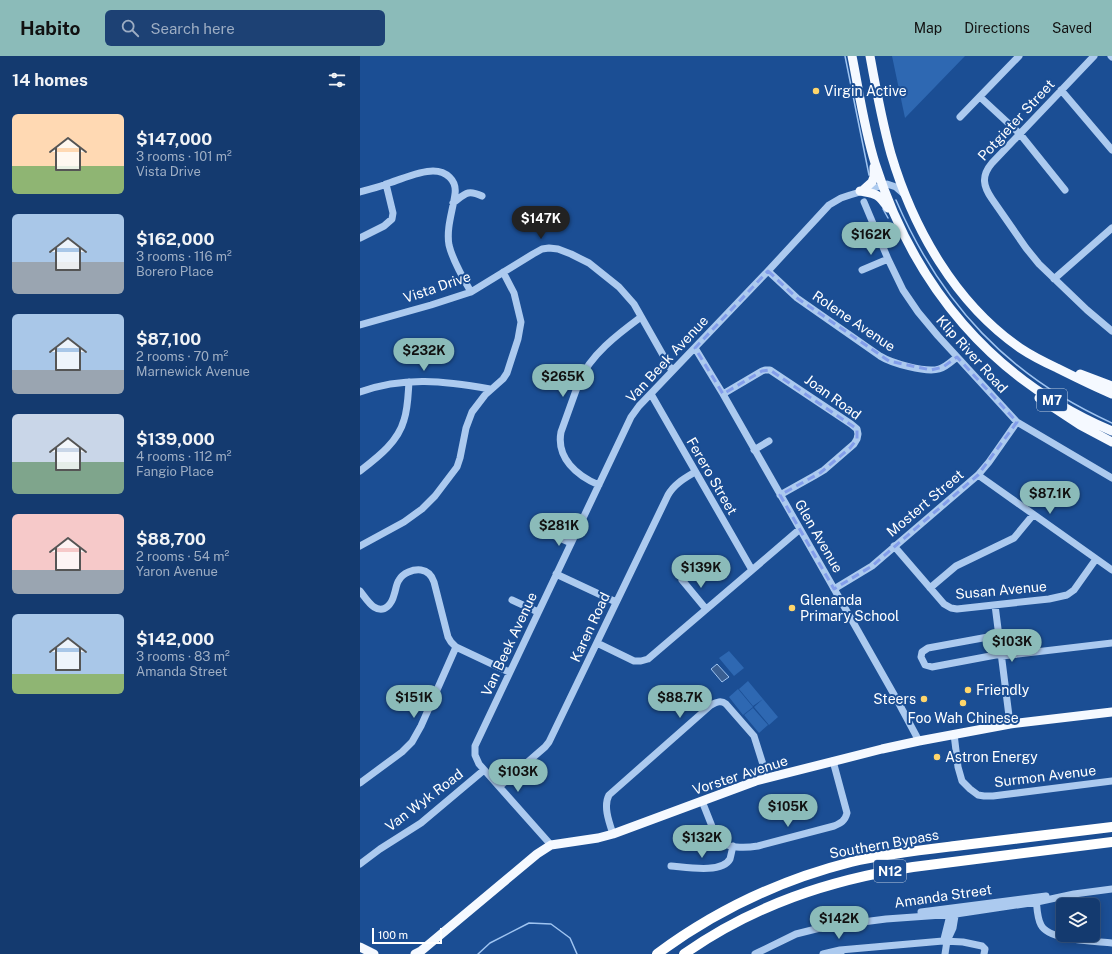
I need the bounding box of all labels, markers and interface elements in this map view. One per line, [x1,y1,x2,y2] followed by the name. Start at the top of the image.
[105,10,385,46] search box
[20,17,81,39] text: Habito
[119,17,141,39] icon: search
[151,20,235,37] text: Search here
[914,20,942,36] text: Map
[964,20,1030,36] text: Directions
[1052,20,1092,36] text: Saved
[326,69,348,91] icon: filters
[12,70,88,90] text: 14 homes
[974,76,1058,164] street label: Potgieter Street
[824,83,907,99] place label: Virgin Active
[811,86,821,96] marker: Virgin Active
[136,129,212,149] text: $147,000
[44,130,92,178] icon: home
[136,149,232,164] text: 3 rooms · 101 m²
[136,164,201,179] text: Vista Drive
[513,206,569,240] pin: $147K
[521,211,561,226] text: $147K
[843,222,899,256] pin: $162K
[851,227,891,242] text: $162K
[136,229,214,249] text: $162,000
[44,230,92,278] icon: home
[136,249,232,264] text: 3 rooms · 116 m²
[136,264,214,279] text: Borero Place
[401,268,473,306] street label: Vista Drive
[810,287,898,355] street label: Rolene Avenue
[623,312,711,406] street label: Van Beek Avenue
[933,312,1011,396] street label: Klip River Road
[136,329,201,349] text: $87,100
[44,330,92,378] icon: home
[396,338,452,372] pin: $232K
[402,343,446,358] text: $232K
[136,349,228,364] text: 2 rooms · 70 m²
[136,364,250,379] text: Marnewick Avenue
[535,364,591,398] pin: $265K
[541,369,585,384] text: $265K
[802,371,864,423] street label: Joan Road
[1037,389,1067,411] road number: M7
[136,429,215,449] text: $139,000
[44,430,92,478] icon: home
[683,434,741,518] street label: Ferero Street
[136,449,231,464] text: 4 rooms · 112 m²
[136,464,214,479] text: Fangio Place
[883,466,967,540] street label: Mostert Street
[1017,481,1083,515] pin: $87.1K
[1029,486,1071,501] text: $87.1K
[792,497,846,575] street label: Glen Avenue
[531,513,587,547] pin: $281K
[539,518,579,533] text: $281K
[136,529,206,549] text: $88,700
[44,530,92,578] icon: home
[136,549,229,564] text: 2 rooms · 54 m²
[673,555,729,589] pin: $139K
[681,560,721,575] text: $139K
[136,564,218,579] text: Yaron Avenue
[955,578,1048,602] street label: Susan Avenue
[478,590,540,698] street label: Van Beek Avenue
[567,590,613,664] street label: Karen Road
[800,592,899,624] place label: Glenanda Primary School
[787,603,797,613] marker: Glenanda Primary School
[136,629,214,649] text: $142,000
[984,629,1040,663] pin: $103K
[44,630,92,678] icon: home
[992,634,1032,649] text: $103K
[136,649,230,664] text: 3 rooms · 83 m²
[136,664,227,679] text: Amanda Street
[976,682,1030,698] place label: Friendly
[386,685,442,719] pin: $151K
[647,685,713,719] pin: $88.7K
[963,685,973,695] marker: Friendly
[395,690,433,705] text: $151K
[657,690,703,705] text: $88.7K
[873,691,916,707] place label: Steers
[919,694,929,704] marker: Steers
[958,698,968,708] marker: Foo Wah Chinese
[907,710,1019,726] place label: Foo Wah Chinese
[945,749,1038,765] place label: Astron Energy
[690,752,790,798] street label: Vorster Avenue
[932,752,942,762] marker: Astron Energy
[490,759,546,793] pin: $103K
[993,762,1097,790] street label: Surmon Avenue
[498,764,538,779] text: $103K
[382,766,466,834] street label: Van Wyk Road
[760,794,816,828] pin: $105K
[768,799,808,814] text: $105K
[674,825,730,859] pin: $132K
[828,827,940,861] street label: Southern Bypass
[682,830,722,845] text: $132K
[874,860,906,882] road number: N12
[893,881,993,911] street label: Amanda Street
[1056,898,1100,942] map controls
[1056,898,1100,942] button: layers
[811,906,867,940] pin: $142K
[819,911,859,926] text: $142K
[372,926,442,945] scale bar
[378,929,408,941] text: 100 m

